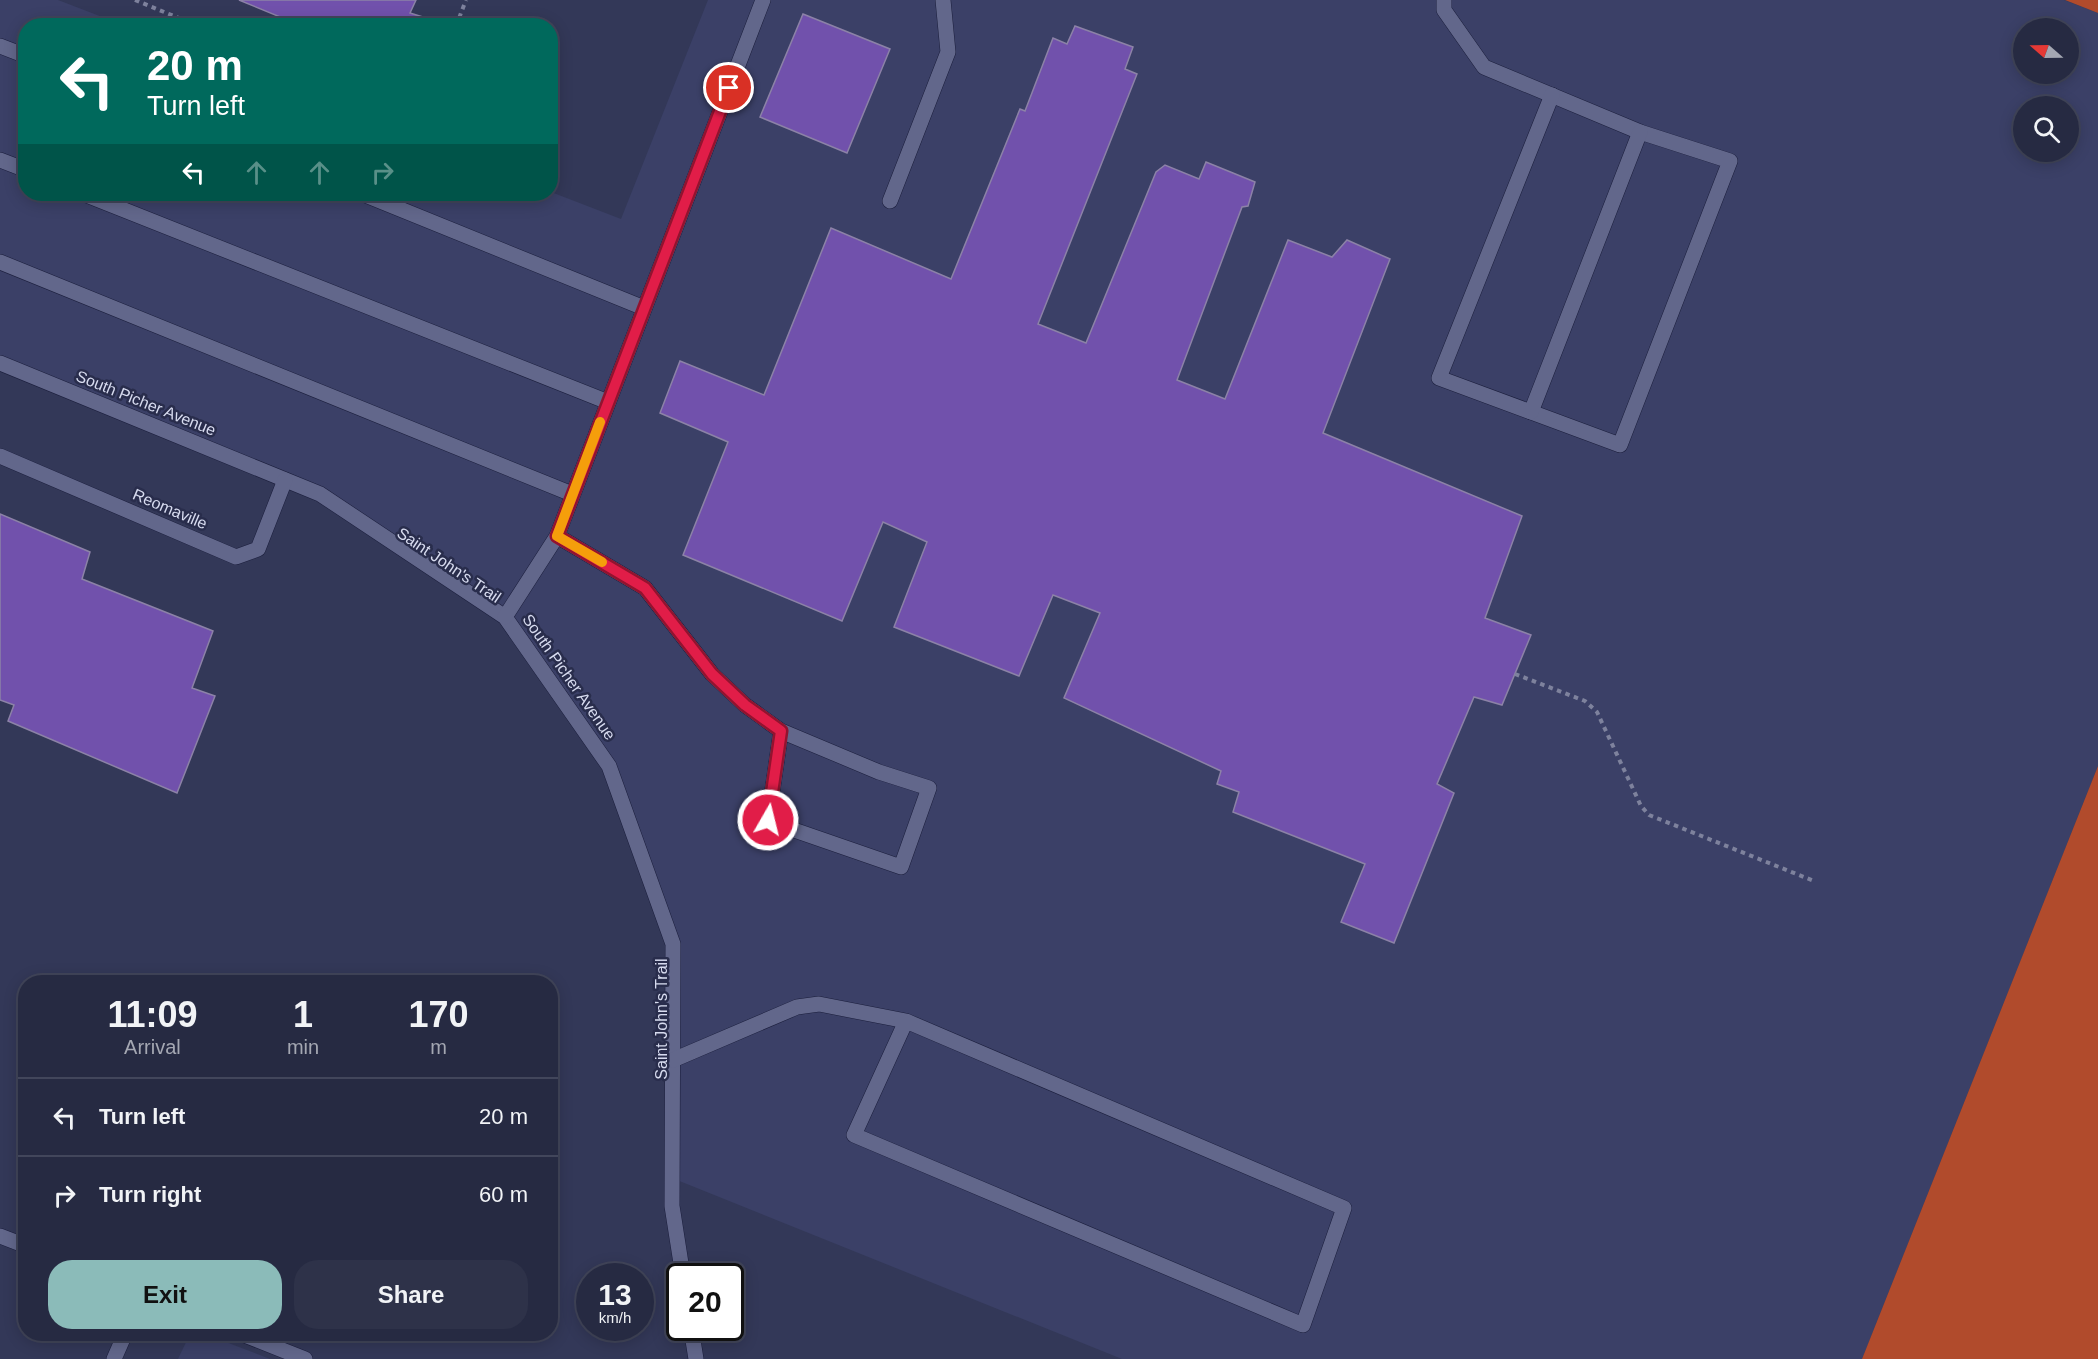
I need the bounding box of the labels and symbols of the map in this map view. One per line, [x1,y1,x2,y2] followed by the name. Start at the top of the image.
[2013,18,2079,84] north arrow
[703,62,754,113] pin
[74,367,218,439] street label: South Picher Avenue
[130,486,210,532] street label: Reomaville
[394,524,504,606] street label: Saint John's Trail
[519,611,619,743] street label: South Picher Avenue
[736,788,800,852] position arrow
[653,958,670,1080] street label: Saint John's Trail
[666,1263,744,1341] speed limit sign: 20

